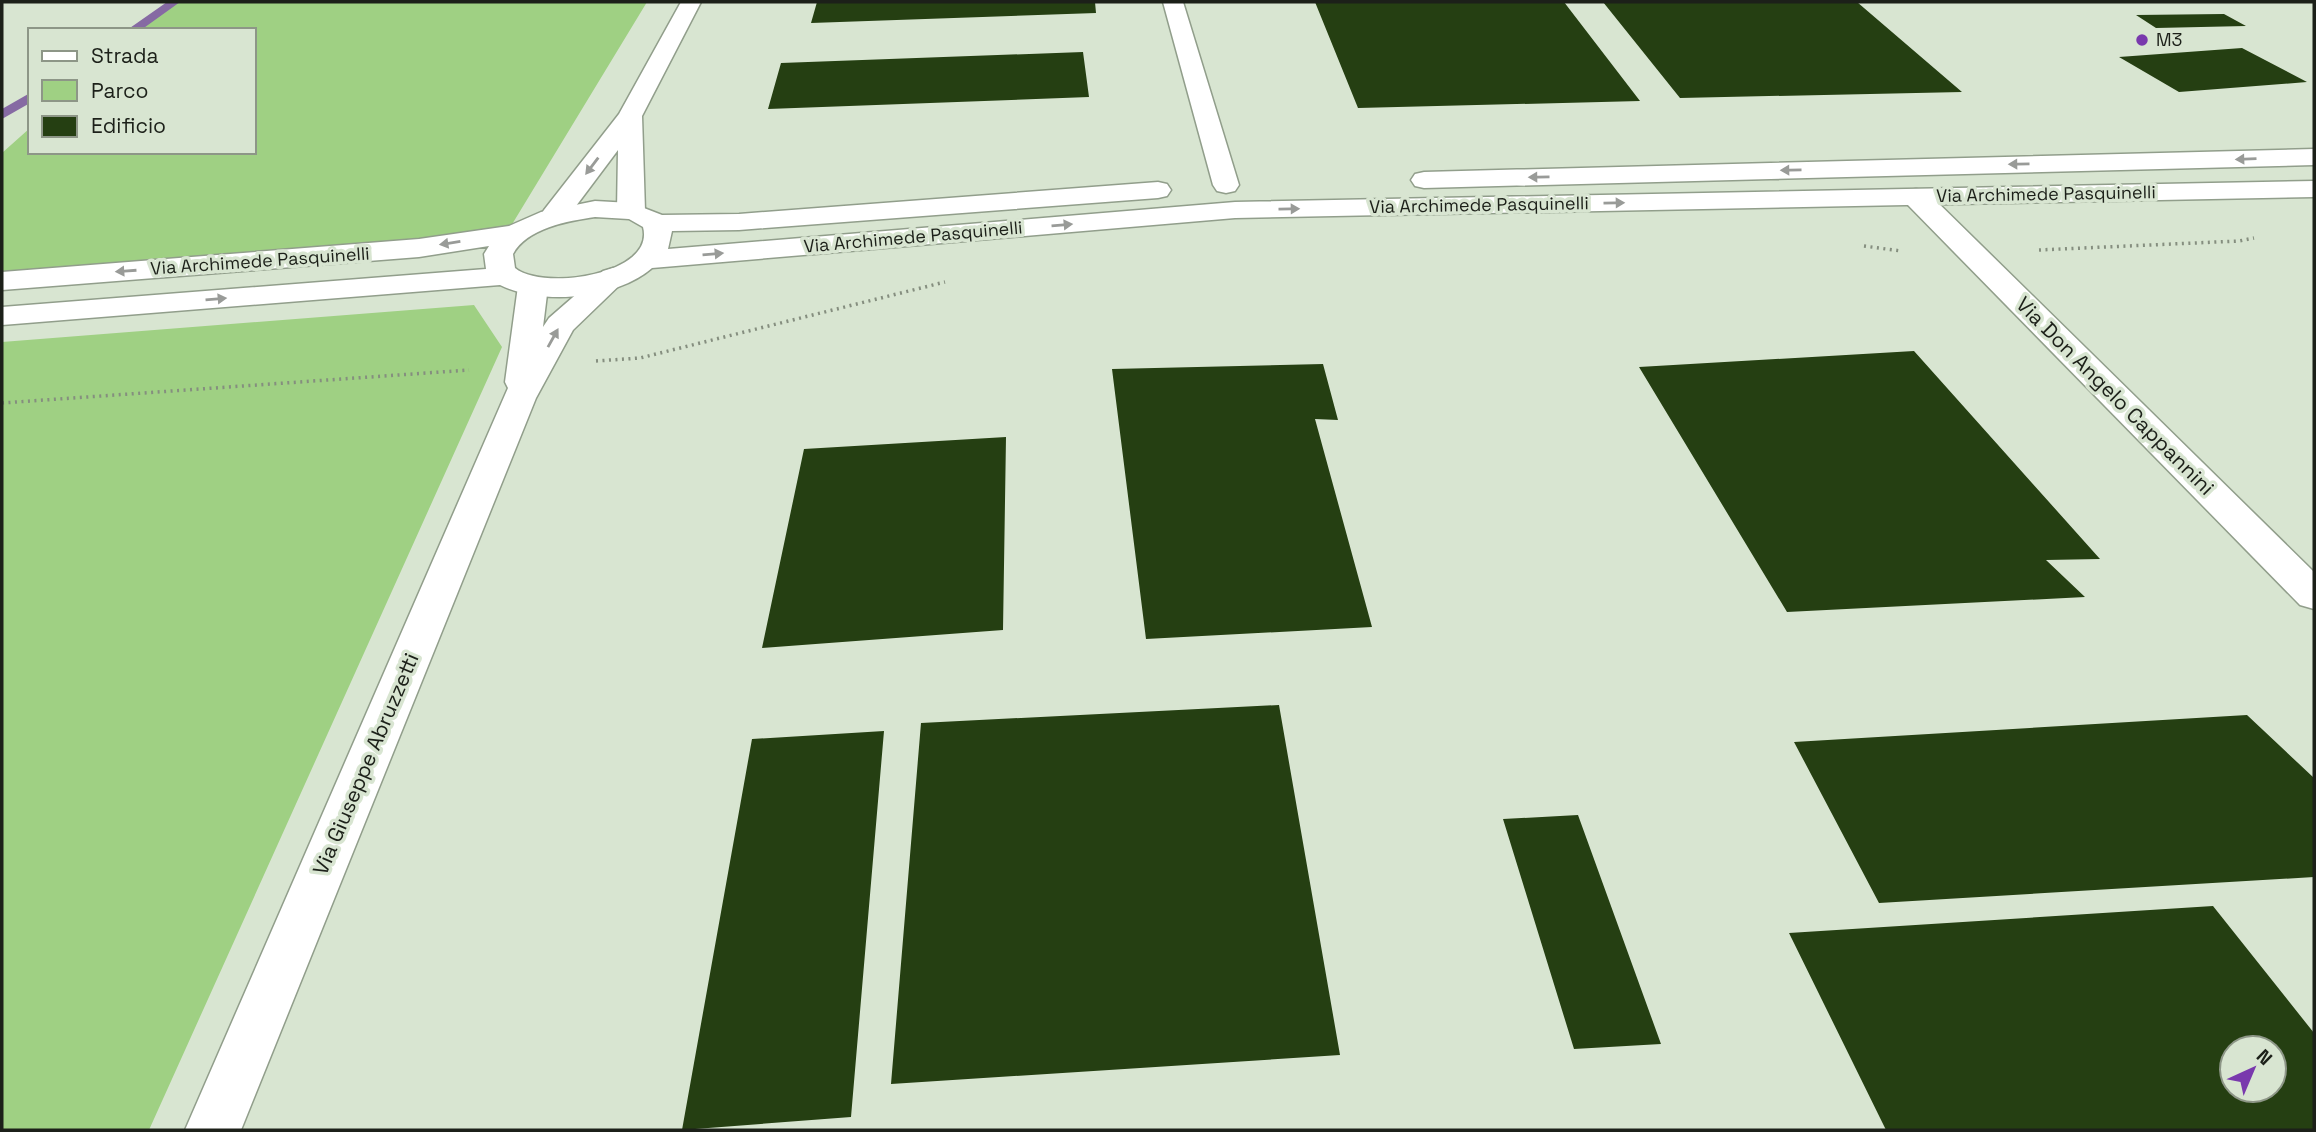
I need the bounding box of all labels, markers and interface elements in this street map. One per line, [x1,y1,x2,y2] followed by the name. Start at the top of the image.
[28,28,256,154] legend
[2156,28,2182,51] place label: M3
[2134,32,2150,48] marker: M3
[91,42,158,69] text: Strada
[91,77,149,104] text: Parco
[91,112,166,139] text: Edificio
[2235,153,2257,164] one-way arrow
[586,157,600,175] one-way arrow
[2007,159,2029,170] one-way arrow
[1780,165,1802,176] one-way arrow
[1528,171,1550,182] one-way arrow
[1936,180,2156,207] street label: Via Archimede Pasquinelli
[1369,191,1589,218] street label: Via Archimede Pasquinelli
[1604,197,1626,208] one-way arrow
[1278,203,1300,215] one-way arrow
[803,215,1023,258] street label: Via Archimede Pasquinelli
[1051,219,1073,230] one-way arrow
[439,238,461,249] one-way arrow
[150,241,370,280] street label: Via Archimede Pasquinelli
[703,248,725,259] one-way arrow
[115,266,137,277] one-way arrow
[2010,291,2220,501] street label: Via Don Angelo Cappannini
[206,293,228,304] one-way arrow
[547,329,559,348] one-way arrow
[307,649,425,879] street label: Via Giuseppe Abruzzetti
[2218,1034,2288,1104] north arrow
[2251,1044,2278,1071] text: N

